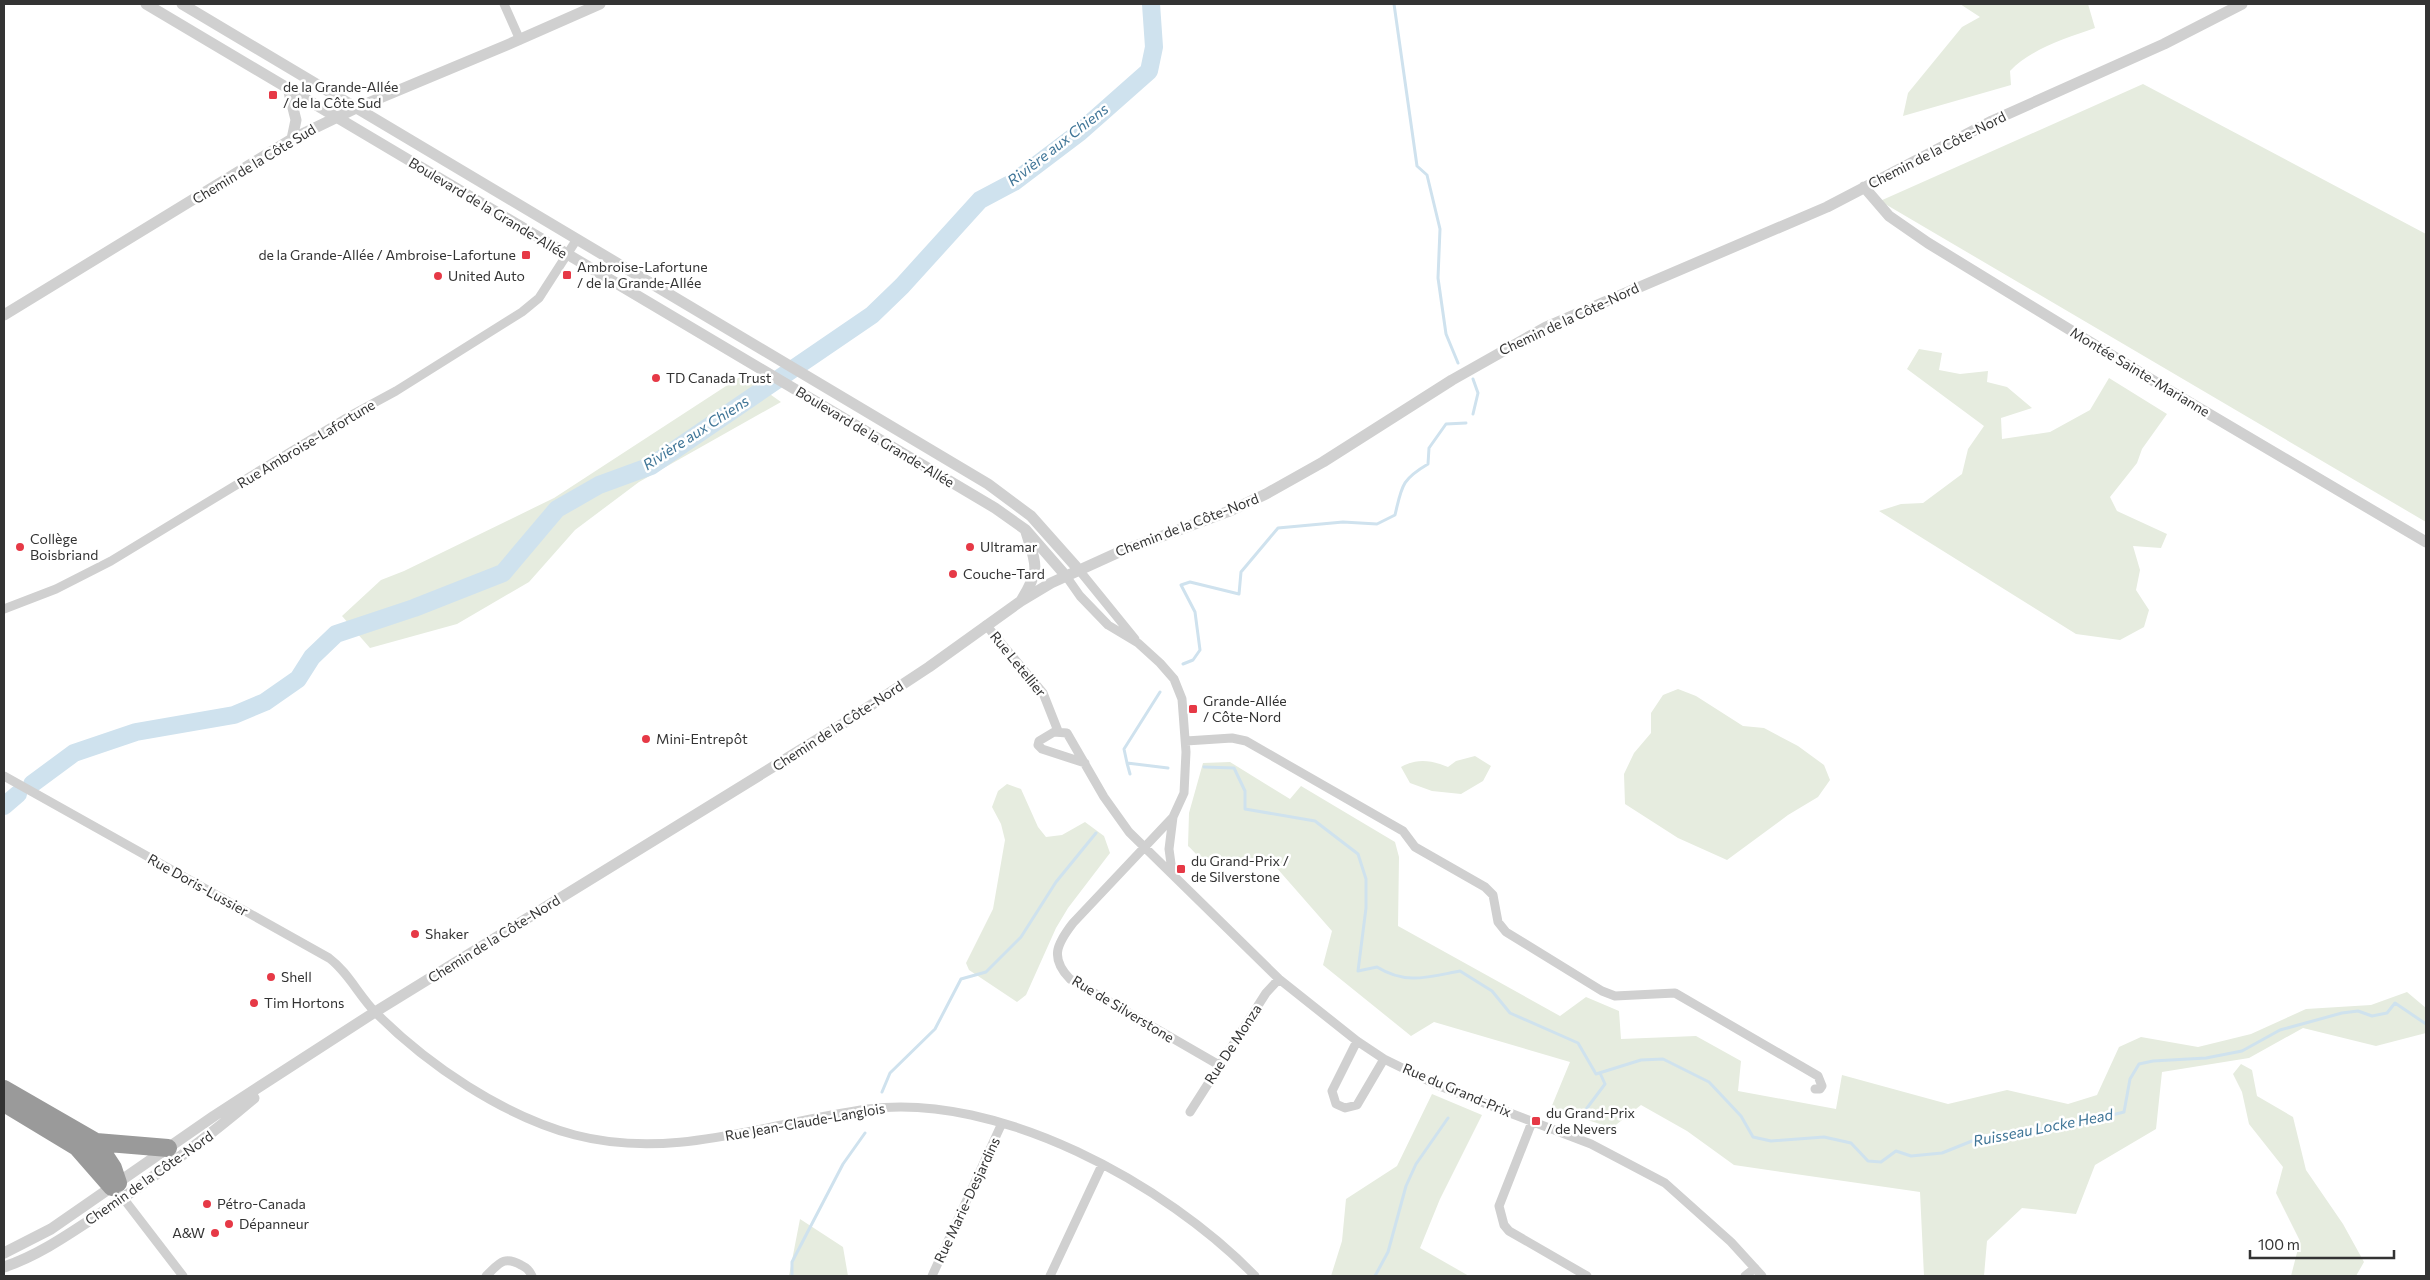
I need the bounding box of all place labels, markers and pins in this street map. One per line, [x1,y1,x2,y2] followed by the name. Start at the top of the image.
[283,78,398,111] place label: de la Grande-Allée / de la Côte Sud
[267,89,279,101] marker: de la Grande-Allée / de la Côte Sud
[258,246,516,263] place label: de la Grande-Allée / Ambroise-Lafortune
[520,249,532,261] marker: de la Grande-Allée / Ambroise-Lafortune
[577,258,708,291] place label: Ambroise-Lafortune / de la Grande-Allée
[448,267,525,284] place label: United Auto
[561,269,573,281] marker: Ambroise-Lafortune / de la Grande-Allée
[432,270,444,282] marker: United Auto
[666,369,772,386] place label: TD Canada Trust
[650,372,662,384] marker: TD Canada Trust
[30,530,98,563] place label: Collège Boisbriand
[980,538,1038,555] place label: Ultramar
[14,541,26,553] marker: Collège Boisbriand
[964,541,976,553] marker: Ultramar
[963,565,1045,582] place label: Couche-Tard
[947,568,959,580] marker: Couche-Tard
[1203,692,1287,725] place label: Grande-Allée / Côte-Nord
[1187,703,1199,715] marker: Grande-Allée / Côte-Nord
[656,730,748,747] place label: Mini-Entrepôt
[640,733,652,745] marker: Mini-Entrepôt
[1191,852,1289,885] place label: du Grand-Prix / de Silverstone
[1175,863,1187,875] marker: du Grand-Prix / de Silverstone
[425,925,469,942] place label: Shaker
[409,928,421,940] marker: Shaker
[281,968,312,985] place label: Shell
[265,971,277,983] marker: Shell
[264,994,344,1011] place label: Tim Hortons
[248,997,260,1009] marker: Tim Hortons
[1546,1104,1636,1137] place label: du Grand-Prix / de Nevers
[1530,1115,1542,1127] marker: du Grand-Prix / de Nevers
[217,1195,306,1212] place label: Pétro-Canada
[201,1198,213,1210] marker: Pétro-Canada
[239,1215,310,1232] place label: Dépanneur
[223,1218,235,1230] marker: Dépanneur
[172,1224,205,1241] place label: A&W
[209,1227,221,1239] marker: A&W

